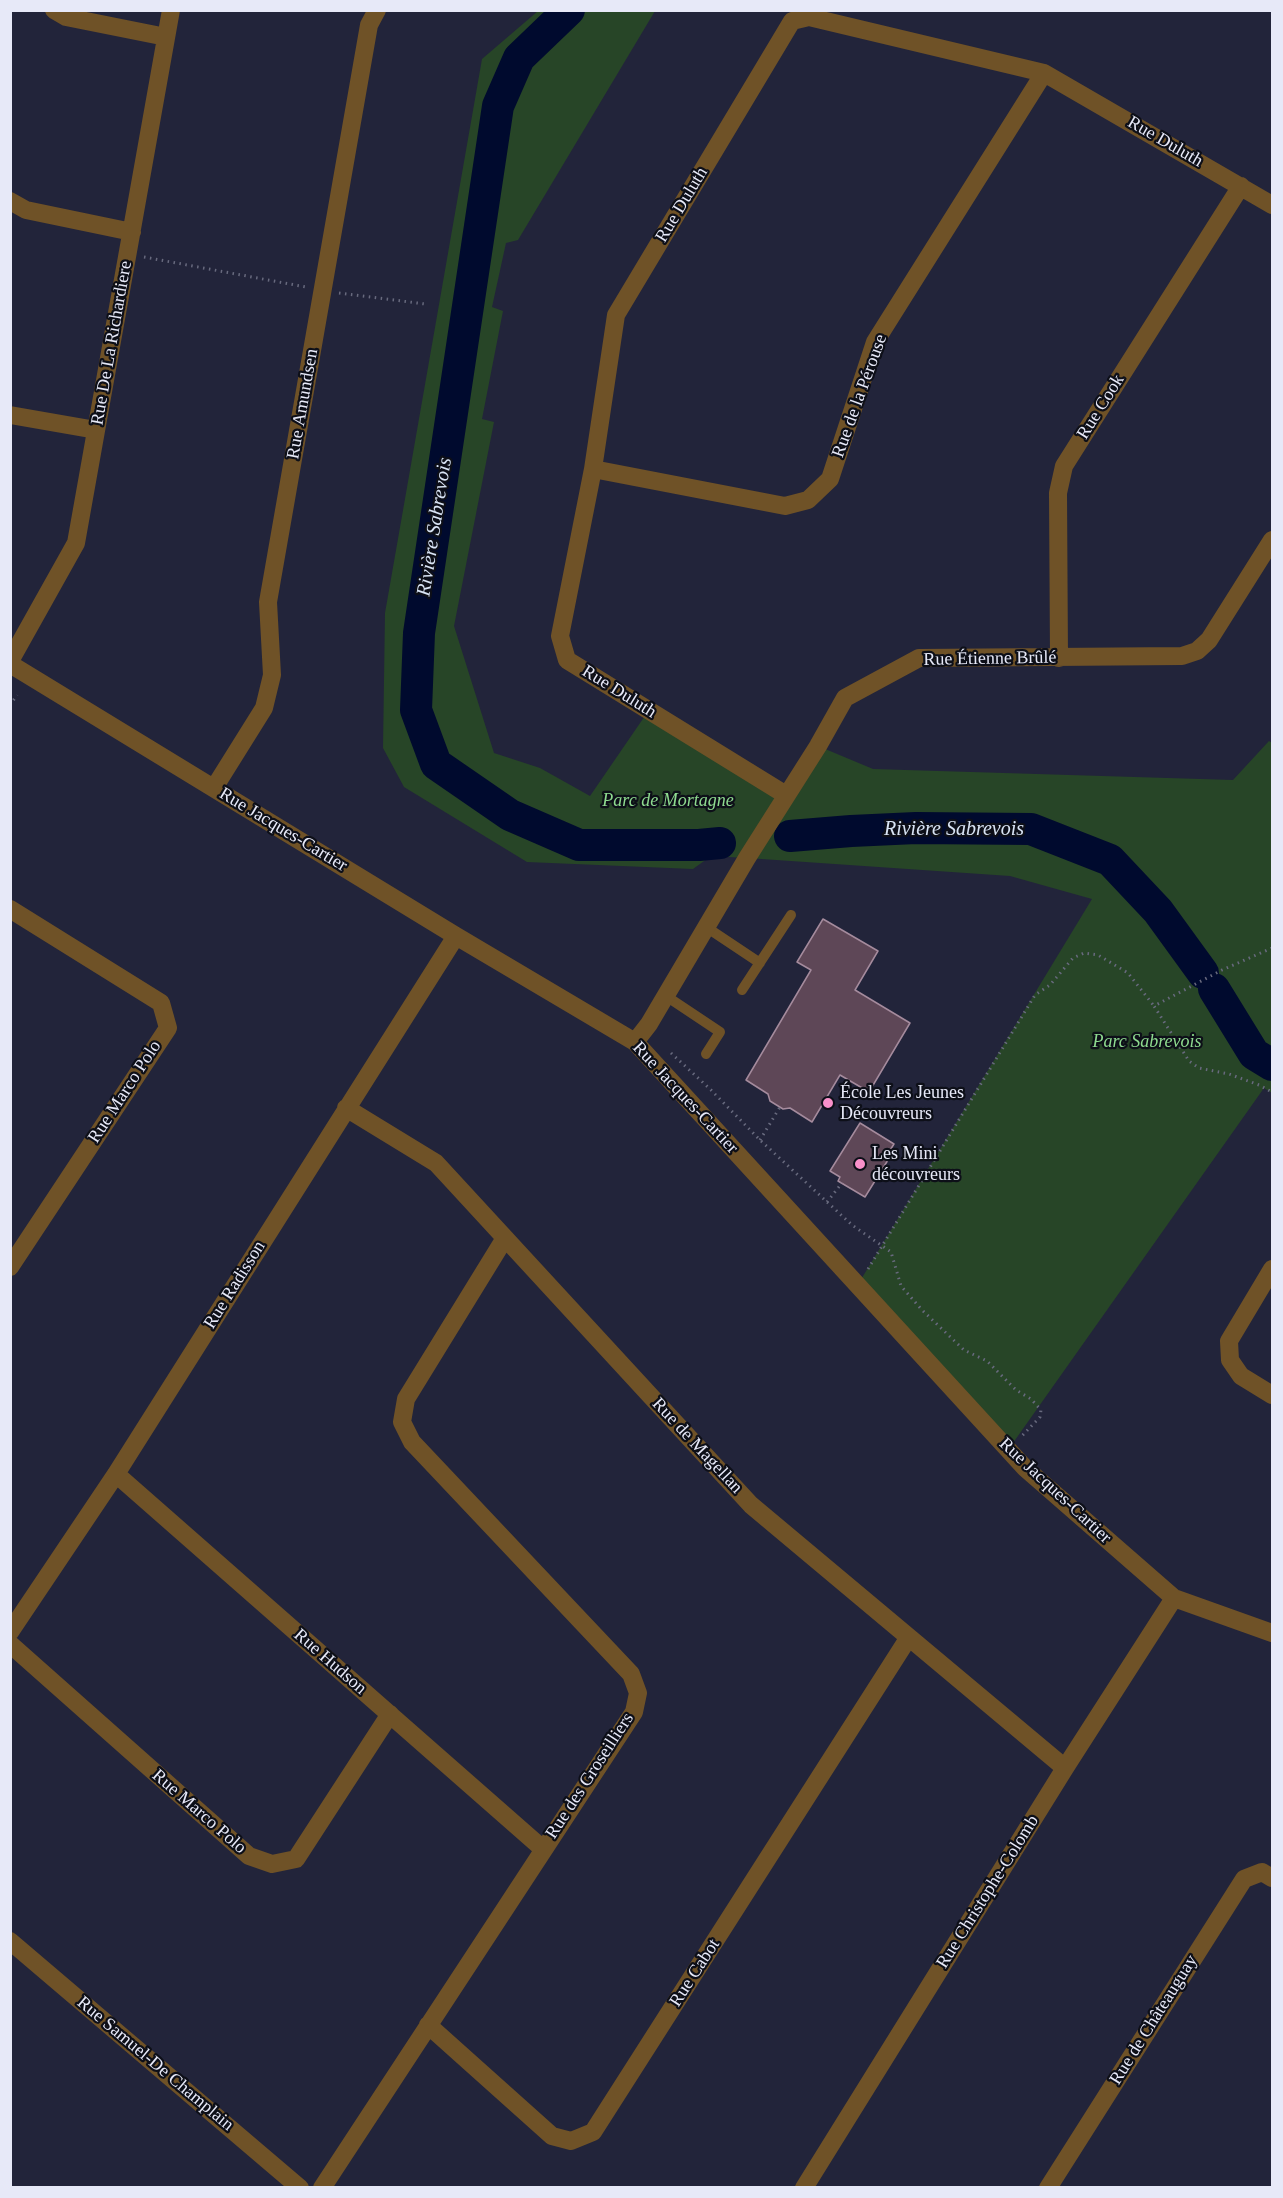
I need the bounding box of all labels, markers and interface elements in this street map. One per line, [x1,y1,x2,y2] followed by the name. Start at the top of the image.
[1123,112,1207,172] street label: Rue Duluth
[651,164,713,246] street label: Rue Duluth
[87,259,137,427] street label: Rue De La Richardiere
[828,331,892,461] street label: Rue de la Pérouse
[283,347,323,461] street label: Rue Amundsen
[1073,371,1129,443] street label: Rue Cook
[412,456,458,598] water label: Rivière Sabrevois
[923,647,1057,671] street label: Rue Étienne Brûlé
[578,661,660,723] street label: Rue Duluth
[215,783,351,877] street label: Rue Jacques-Cartier
[602,790,734,812] park label: Parc de Mortagne
[884,818,1024,842] water label: Rivière Sabrevois
[1092,1031,1202,1053] park label: Parc Sabrevois
[84,1037,166,1147] street label: Rue Marco Polo
[628,1037,742,1159] street label: Rue Jacques-Cartier
[840,1082,964,1124] place label: École Les Jeunes Découvreurs
[821,1096,835,1110] marker: École Les Jeunes Découvreurs
[872,1143,960,1186] place label: Les Mini découvreurs
[853,1157,867,1171] marker: Les Mini découvreurs
[199,1237,271,1333] street label: Rue Radisson
[647,1394,747,1498] street label: Rue de Magellan
[994,1434,1116,1548] street label: Rue Jacques-Cartier
[289,1624,371,1700] street label: Rue Hudson
[541,1709,639,1843] street label: Rue des Groseilliers
[147,1765,251,1859] street label: Rue Marco Polo
[932,1811,1044,1973] street label: Rue Christophe-Colomb
[665,1935,725,2011] street label: Rue Cabot
[1105,1951,1203,2089] street label: Rue de Châteauguay
[72,1992,238,2136] street label: Rue Samuel-De Champlain

